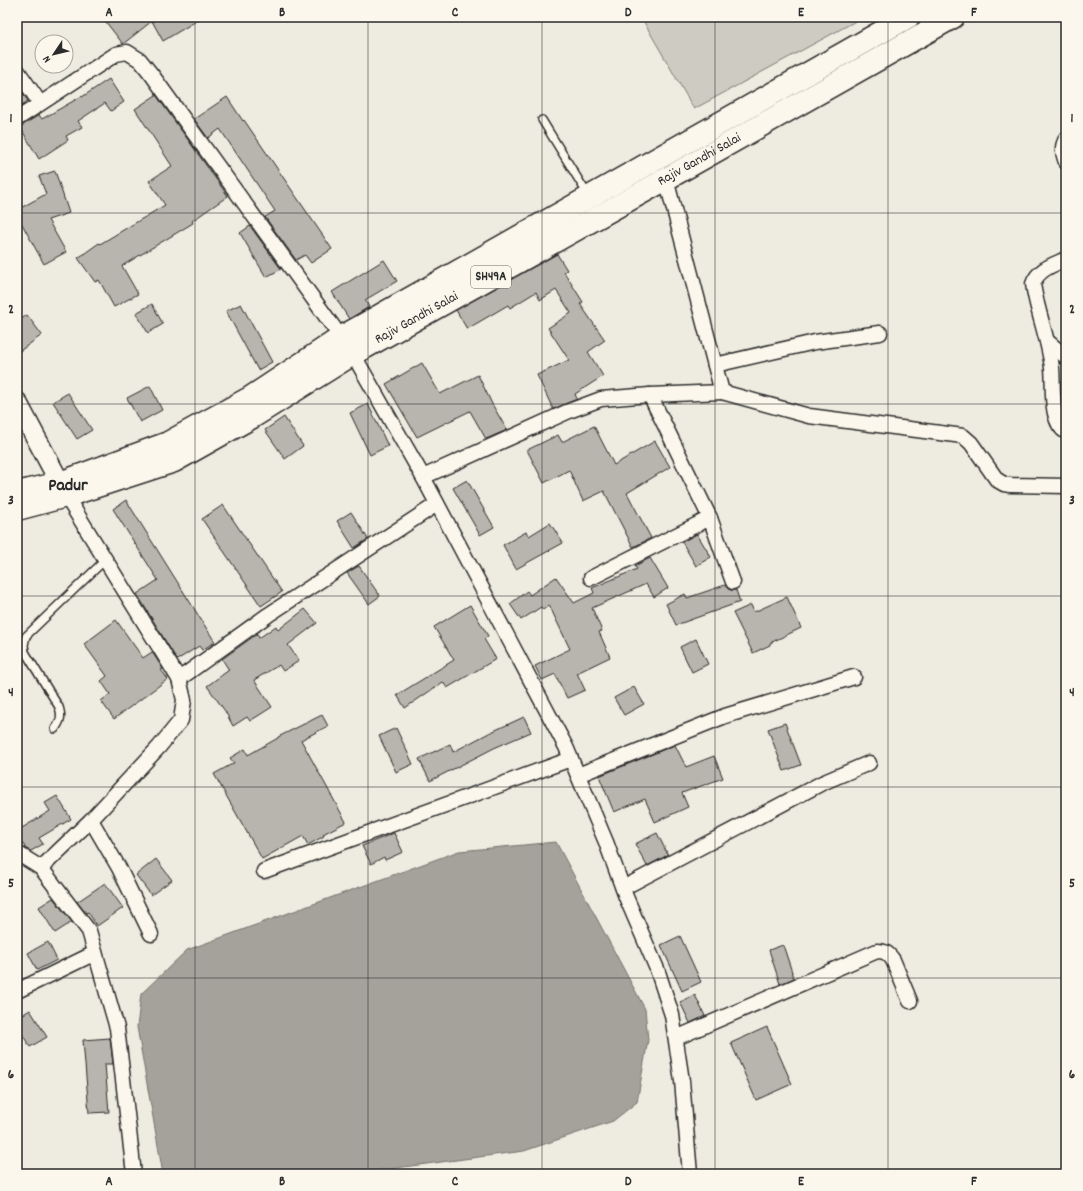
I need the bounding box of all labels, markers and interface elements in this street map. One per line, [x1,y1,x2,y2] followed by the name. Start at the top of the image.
[105,4,113,23] text: A
[279,4,285,23] text: B
[452,4,459,23] text: C
[625,4,632,23] text: D
[798,4,805,23] text: E
[971,4,977,23] text: F
[34,34,74,74] north arrow
[39,51,56,65] text: N
[10,110,13,129] text: 1
[1071,110,1074,129] text: 1
[654,128,745,192] street label: Rajiv Gandhi Salai
[471,266,511,288] road number: SH49A
[371,287,463,350] street label: Rajiv Gandhi Salai
[8,301,14,320] text: 2
[1069,301,1075,320] text: 2
[48,474,88,499] district label: Padur
[8,492,14,511] text: 3
[1069,492,1075,511] text: 3
[8,684,14,703] text: 4
[1069,684,1075,703] text: 4
[8,875,14,894] text: 5
[1069,875,1075,894] text: 5
[8,1066,15,1085] text: 6
[1069,1066,1076,1085] text: 6
[105,1173,113,1191] text: A
[279,1173,285,1191] text: B
[452,1173,459,1191] text: C
[625,1173,632,1191] text: D
[798,1173,805,1191] text: E
[971,1173,977,1191] text: F

